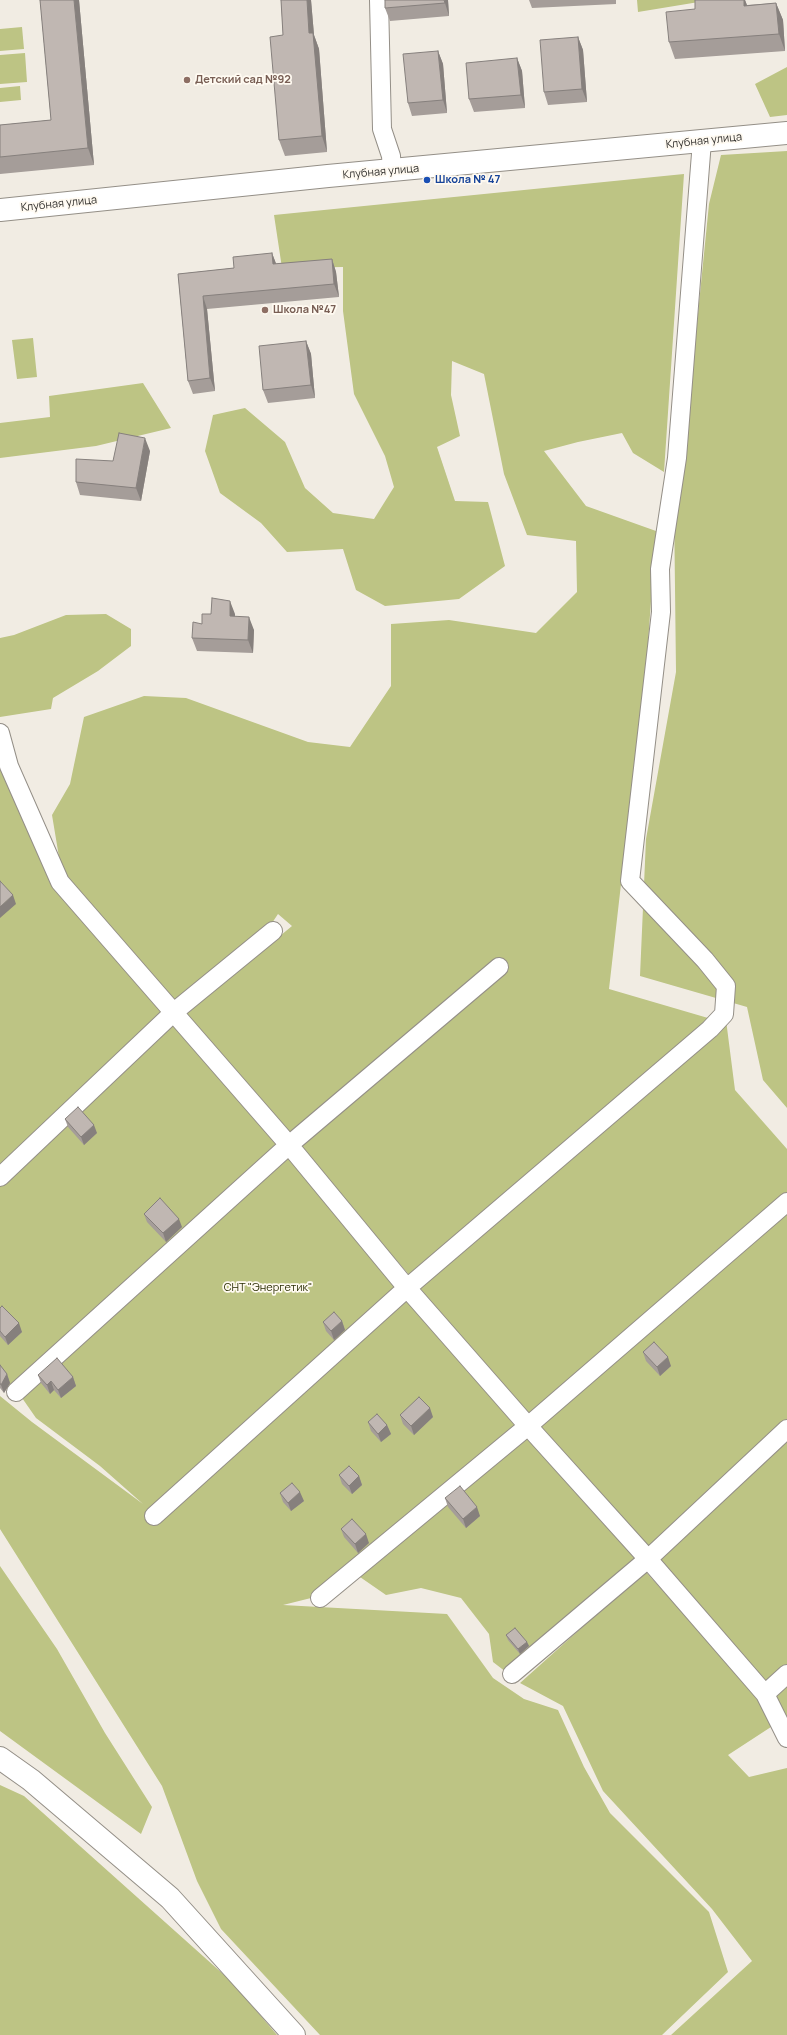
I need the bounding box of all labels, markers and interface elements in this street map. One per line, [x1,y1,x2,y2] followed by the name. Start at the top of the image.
[195,73,291,87] place label: Детский сад №92
[182,75,192,85] marker: Детский сад №92
[665,130,743,152] street label: Клубная улица
[342,162,420,182] street label: Клубная улица
[435,173,500,187] place label: Школа № 47
[422,175,432,185] marker: Школа № 47
[20,193,98,215] street label: Клубная улица
[273,303,336,317] place label: Школа №47
[260,305,270,315] marker: Школа №47
[224,1281,312,1295] park label: СНТ "Энергетик"

